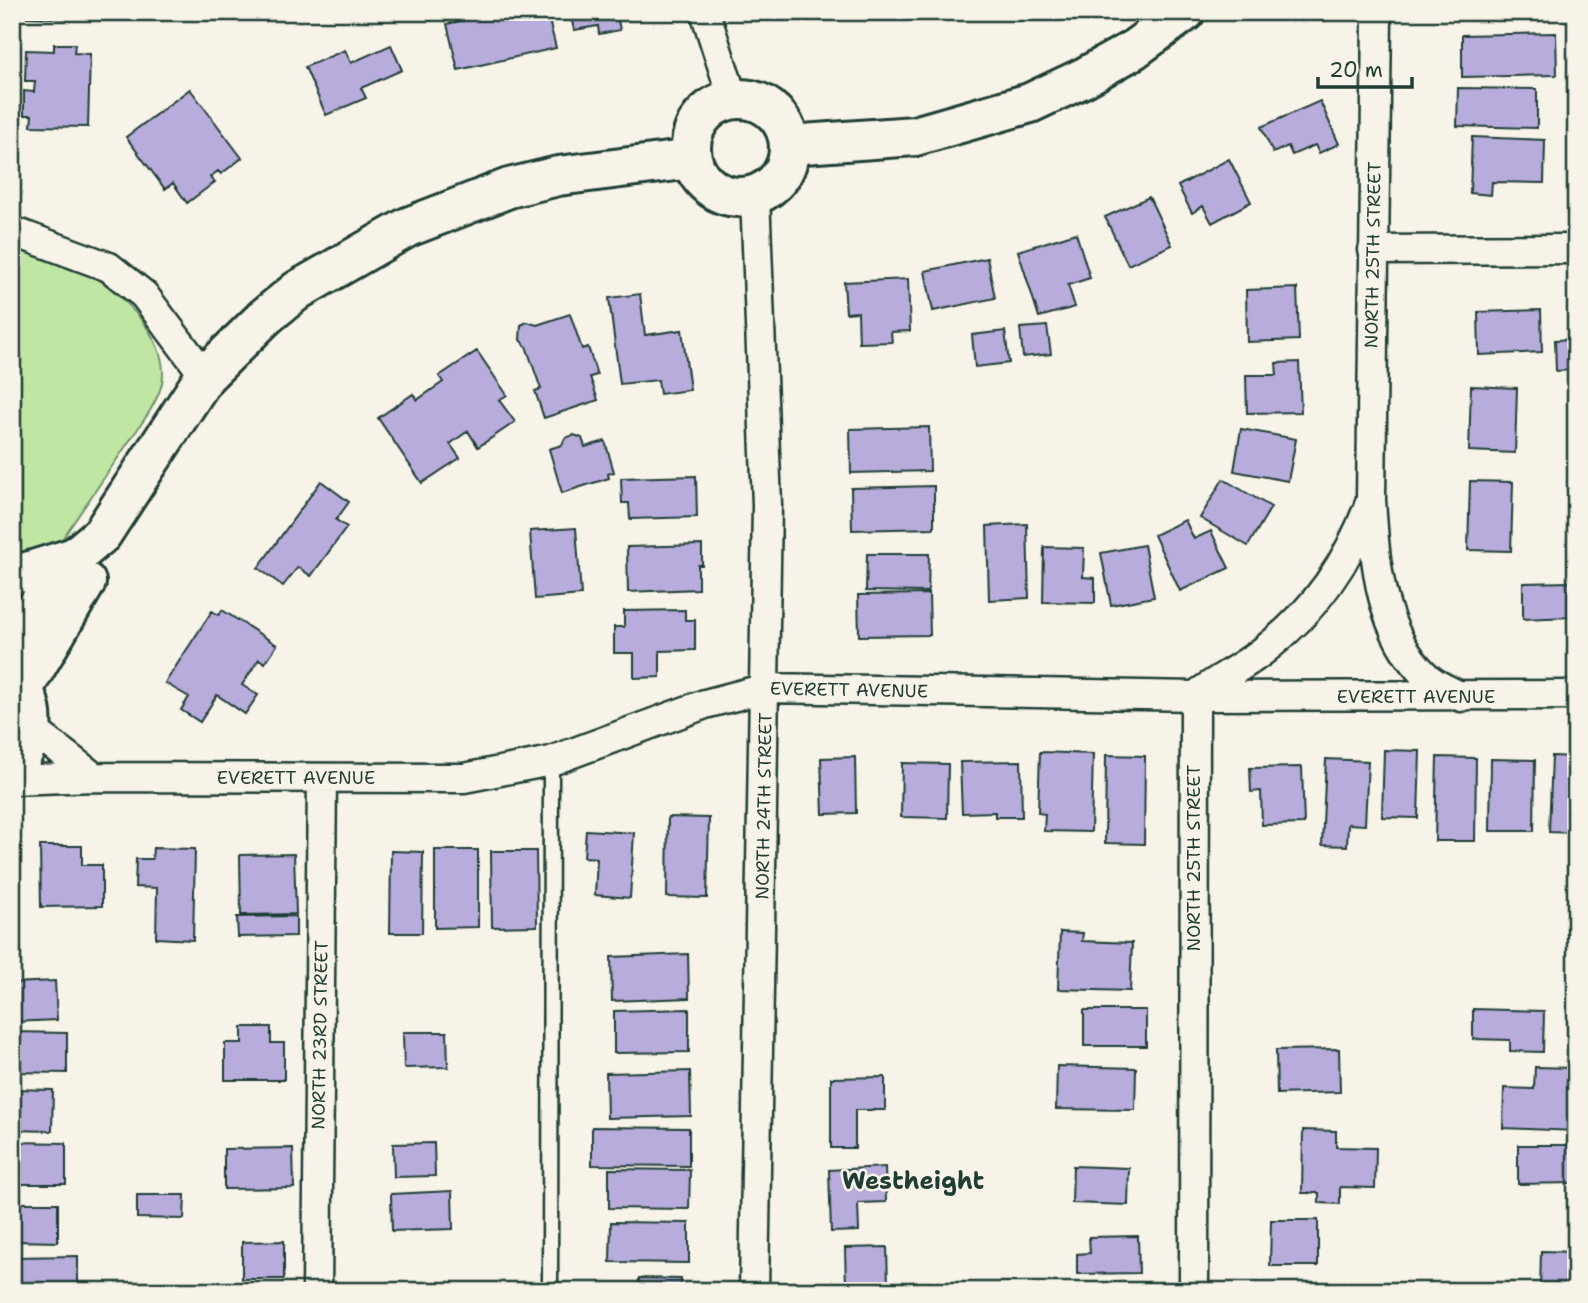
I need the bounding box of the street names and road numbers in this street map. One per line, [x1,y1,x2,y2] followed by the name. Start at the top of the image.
[1359,161,1387,349] street label: NORTH 25TH STREET
[770,677,928,703] street label: EVERETT AVENUE
[1337,685,1495,709] street label: EVERETT AVENUE
[750,712,778,900] street label: NORTH 24TH STREET
[1182,765,1206,951] street label: NORTH 25TH STREET
[217,766,375,790] street label: EVERETT AVENUE
[306,940,334,1130] street label: NORTH 23RD STREET

